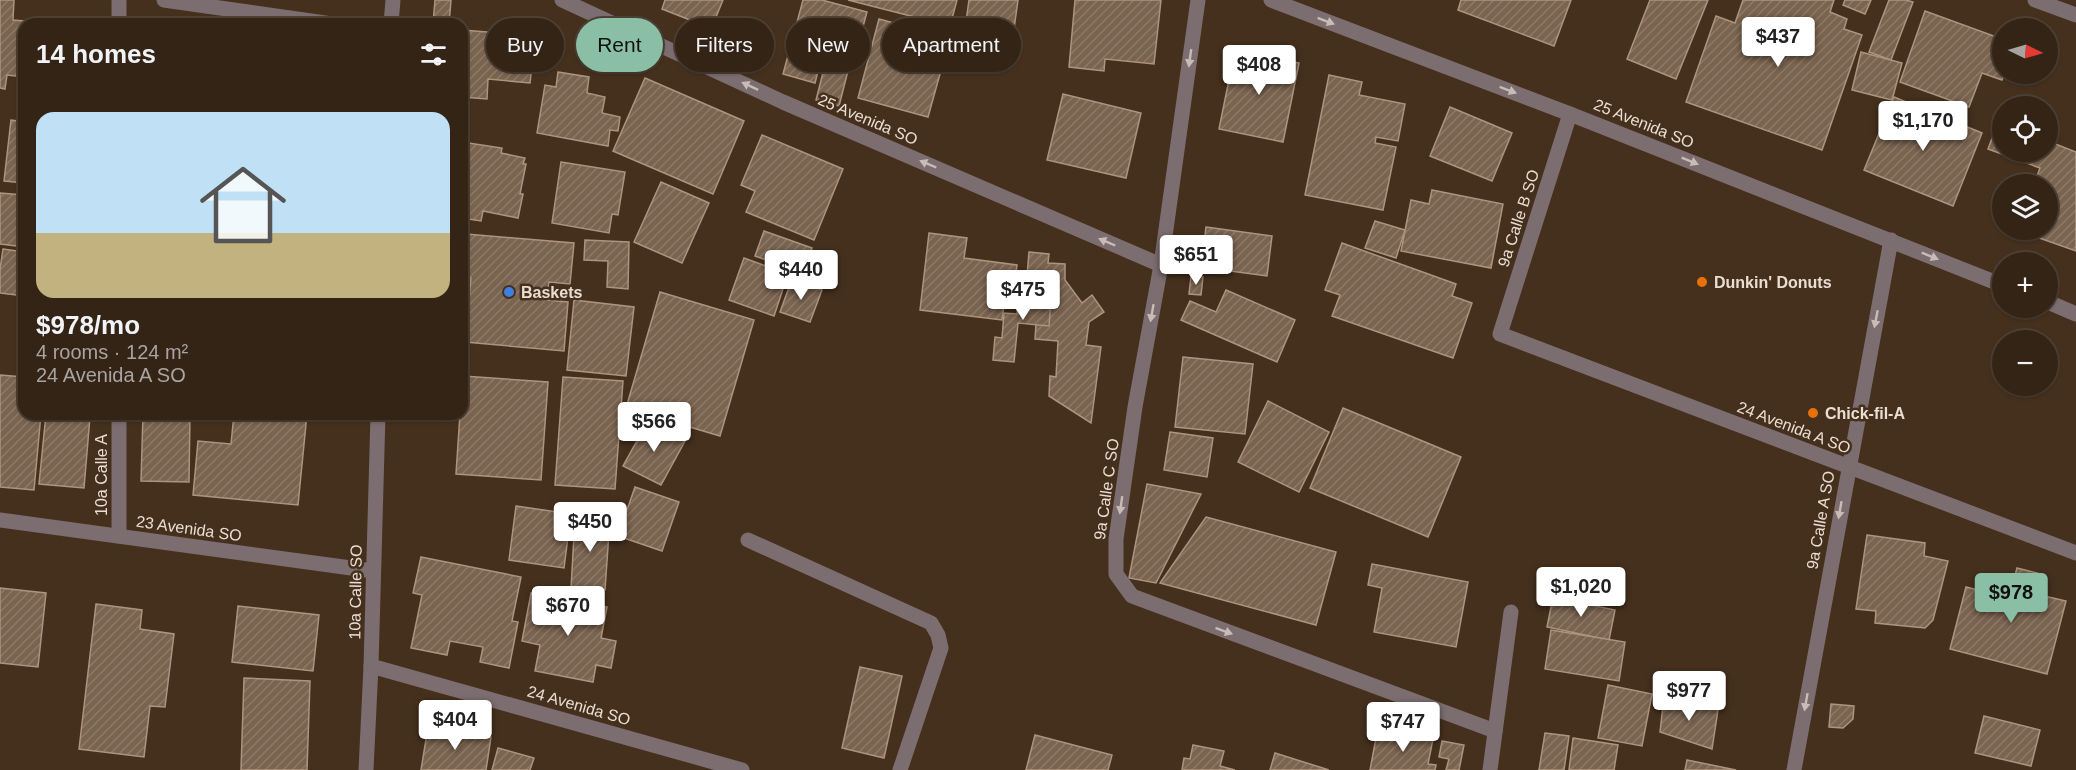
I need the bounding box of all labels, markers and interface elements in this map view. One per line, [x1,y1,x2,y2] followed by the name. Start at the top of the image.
[1317,16,1335,26] one-way arrow
[1742,17,1814,68] pin: $437
[486,18,564,72] chip: Buy
[576,18,663,72] chip: Rent
[675,18,774,72] chip: Filters
[786,18,870,72] chip: New
[882,18,1021,72] chip: Apartment
[1992,18,2058,84] north arrow
[1992,18,2058,396] map controls
[1756,25,1800,47] text: $437
[417,38,450,71] icon: filters
[36,39,156,69] text: 14 homes
[1223,45,1295,96] pin: $408
[1185,49,1195,68] one-way arrow
[1237,53,1281,75] text: $408
[741,82,758,91] one-way arrow
[1500,85,1518,95] one-way arrow
[815,91,920,148] street label: 25 Avenida SO
[1591,96,1696,151] street label: 25 Avenida SO
[1992,96,2058,162] button: locate
[1874,101,1972,152] pin: $1,170
[1892,109,1954,131] text: $1,170
[189,151,297,259] icon: home
[1681,157,1699,166] one-way arrow
[920,160,937,169] one-way arrow
[1495,167,1542,269] street label: 9a Calle B SO
[1992,174,2058,240] button: layers
[1160,235,1232,286] pin: $651
[1098,237,1116,247] one-way arrow
[1174,243,1218,265] text: $651
[765,250,837,301] pin: $440
[1921,252,1939,261] one-way arrow
[1992,252,2058,318] button: +
[779,258,823,280] text: $440
[987,270,1059,321] pin: $475
[1714,274,1832,291] place label: Dunkin' Donuts
[1695,275,1709,289] marker: Dunkin' Donuts
[1001,278,1045,300] text: $475
[521,284,582,301] place label: Baskets
[502,285,516,299] marker: Baskets
[1147,304,1156,323] one-way arrow
[1871,309,1880,328] one-way arrow
[36,310,140,340] text: $978/mo
[1992,330,2058,396] button: −
[36,341,188,363] text: 4 rooms · 124 m²
[36,364,186,386] text: 24 Avenida A SO
[1735,398,1853,457] street label: 24 Avenida A SO
[618,402,690,453] pin: $566
[1825,405,1905,422] place label: Chick-fil-A
[1806,406,1820,420] marker: Chick-fil-A
[632,410,676,432] text: $566
[93,434,110,516] street label: 10a Calle A
[1091,437,1122,541] street label: 9a Calle C SO
[1803,470,1838,571] street label: 9a Calle A SO
[1116,496,1125,515] one-way arrow
[1835,501,1844,520] one-way arrow
[554,502,626,553] pin: $450
[568,510,612,532] text: $450
[135,513,243,544] street label: 23 Avenida SO
[346,544,365,640] street label: 10a Calle SO
[1532,567,1630,618] pin: $1,020
[1975,573,2047,624] pin: $978
[1550,575,1612,597] text: $1,020
[1989,581,2033,603] text: $978
[532,586,604,637] pin: $670
[546,594,590,616] text: $670
[1215,627,1233,636] one-way arrow
[1653,671,1725,722] pin: $977
[1667,679,1711,701] text: $977
[525,683,632,728] street label: 24 Avenida SO
[1801,693,1810,712] one-way arrow
[419,700,491,751] pin: $404
[1367,702,1439,753] pin: $747
[433,708,477,730] text: $404
[1381,710,1425,732] text: $747

